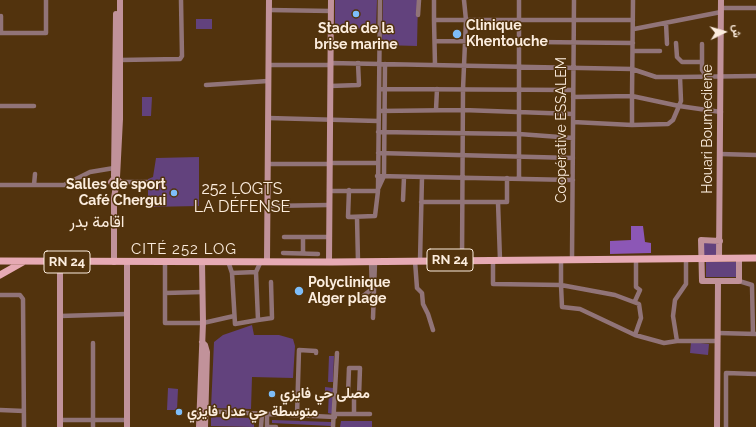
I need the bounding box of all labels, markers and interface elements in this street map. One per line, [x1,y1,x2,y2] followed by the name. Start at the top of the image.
[351,9,361,19] marker: Stade de la brise marine
[704,12,744,52] north arrow
[466,18,548,50] place label: Clinique Khentouche
[314,21,398,54] place label: Stade de la brise marine
[729,24,744,38] text: ش
[451,28,463,40] marker: Clinique Khentouche
[554,57,570,203] street label: Coopérative ESSALEM
[700,64,716,194] street label: Houari Boumediene
[66,177,166,210] place label: Salles de sport Café Chergui
[189,179,295,217] district label: 252 LOGTS LA DÉFENSE
[169,188,179,198] marker: Salles de sport Café Chergui
[70,212,124,232] district label: اقامة بدر
[131,240,237,258] district label: CITÉ 252 LOG
[427,249,473,271] road number: RN 24
[44,251,90,273] road number: RN 24
[308,275,390,308] place label: Polyclinique Alger plage
[293,285,305,297] marker: Polyclinique Alger plage
[280,386,370,402] place label: مصلى حي فايزي
[267,389,277,399] marker: مصلى حي فايزي
[187,404,318,420] place label: متوسطة حي عدل فايزي
[174,407,184,417] marker: متوسطة حي عدل فايزي

